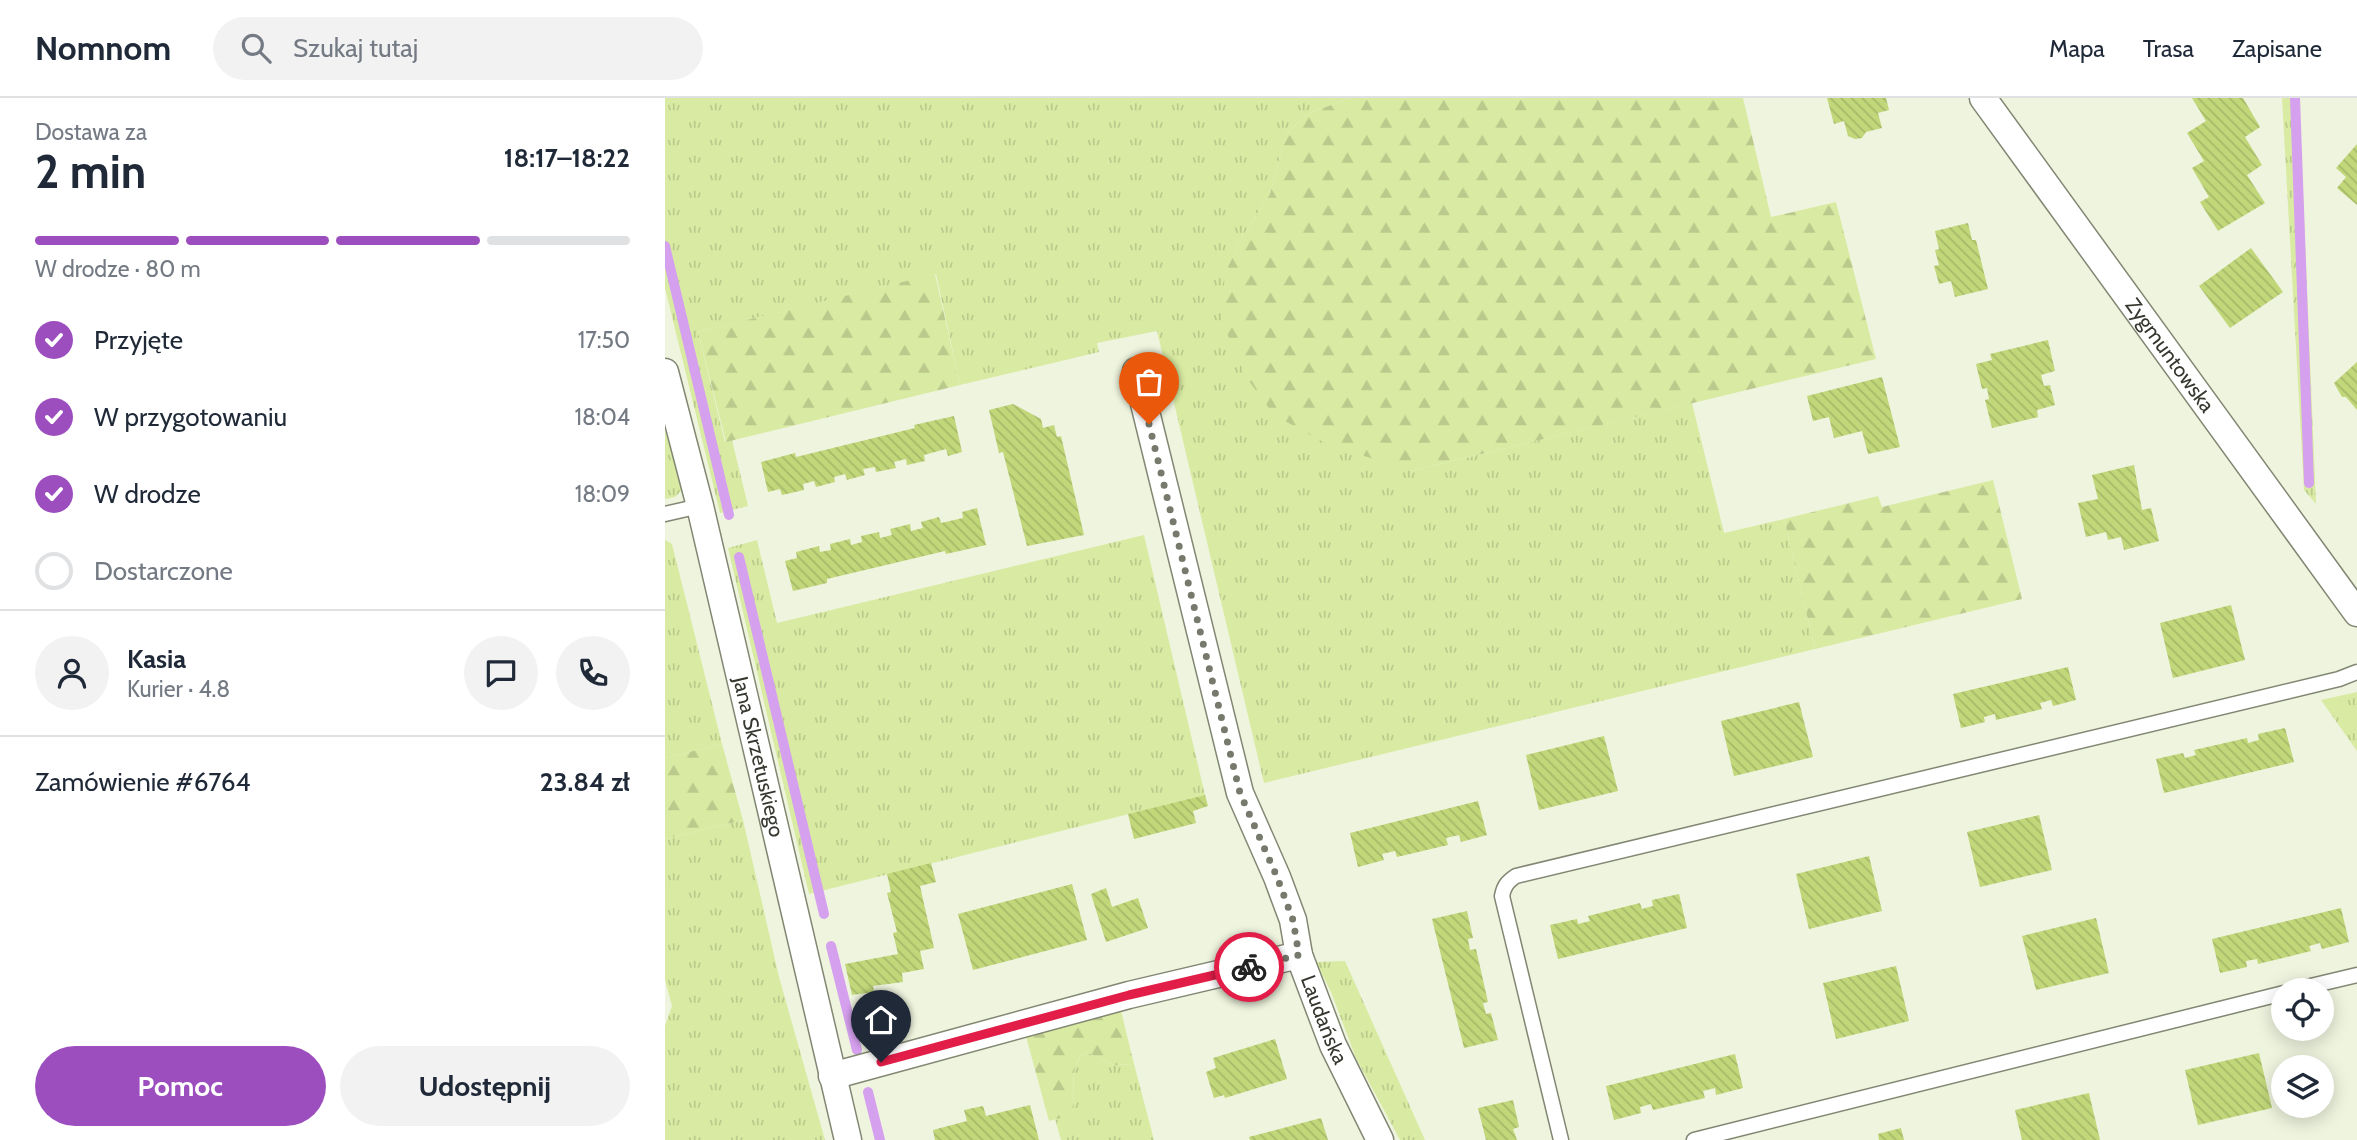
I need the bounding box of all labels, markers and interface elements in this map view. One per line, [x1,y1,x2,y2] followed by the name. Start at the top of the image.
[213,17,703,80] search box
[35,28,171,68] text: Nomnom
[237,29,275,67] icon: search
[293,32,418,64] text: Szukaj tutaj
[2049,34,2105,63] text: Mapa
[2143,34,2194,63] text: Trasa
[2232,34,2322,63] text: Zapisane
[35,118,147,146] text: Dostawa za
[504,142,630,174] text: 18:17–18:22
[35,144,146,200] text: 2 min
[35,255,201,283] text: W drodze · 80 m
[2120,293,2220,417] street label: Zygmuntowska
[35,321,73,359] icon: check
[94,324,183,356] text: Przyjęte
[578,326,630,354] text: 17:50
[1119,352,1179,424] pin
[1130,363,1168,401] icon: bag
[35,398,73,436] icon: check
[94,401,287,433] text: W przygotowaniu
[574,403,630,431] text: 18:04
[35,475,73,513] icon: check
[94,478,201,510] text: W drodze
[575,480,630,508] text: 18:09
[94,555,233,587] text: Dostarczone
[35,636,109,710] button: person
[464,636,538,710] button: chat
[556,636,630,710] button: phone
[127,643,186,675] text: Kasia
[728,673,790,839] street label: Jana Skrzetuskiego
[127,675,230,703] text: Kurier · 4.8
[35,766,250,798] text: Zamówienie #6764
[540,766,630,798] text: 23.84 zł
[1214,932,1284,1002] courier
[1230,948,1268,986] icon: bike
[1296,972,1353,1068] street label: Laudańska
[2271,978,2334,1118] map controls
[2271,978,2334,1041] button: locate
[851,990,911,1062] pin
[862,1001,900,1039] icon: home
[35,1046,326,1126] button: Pomoc
[340,1046,630,1126] button: Udostępnij
[2271,1055,2334,1118] button: layers

